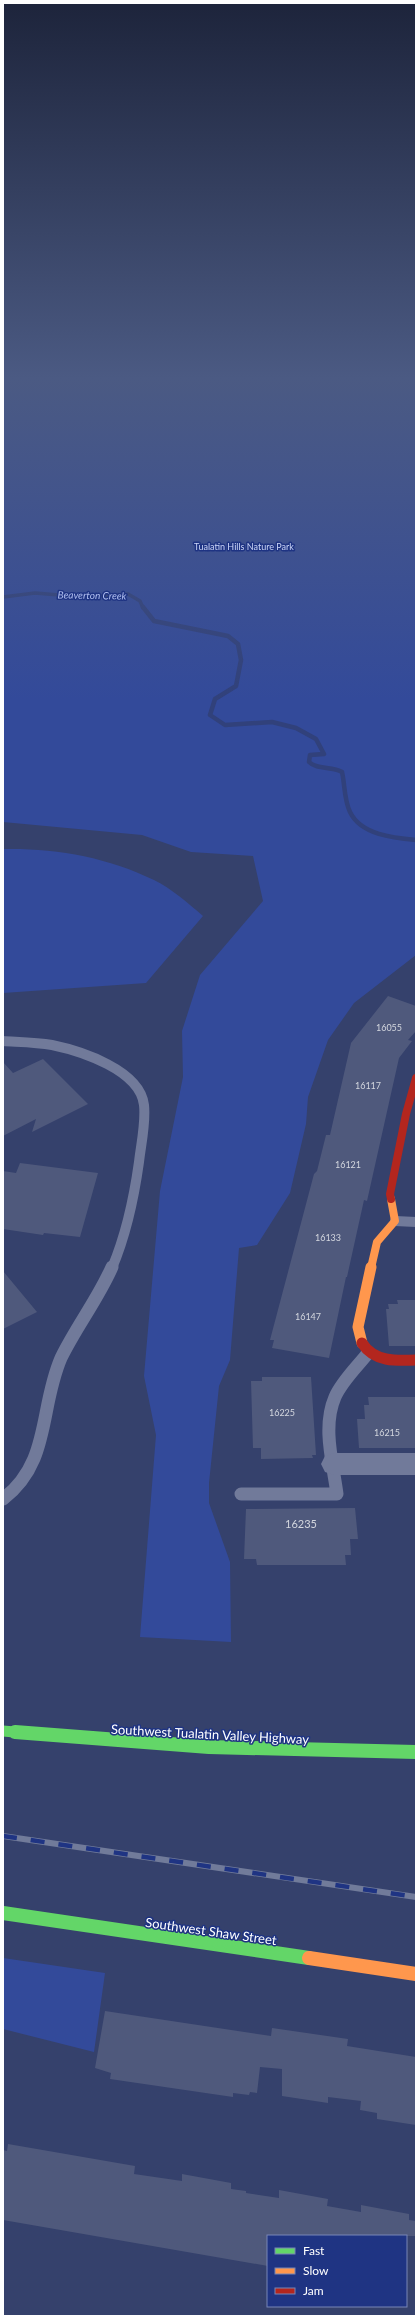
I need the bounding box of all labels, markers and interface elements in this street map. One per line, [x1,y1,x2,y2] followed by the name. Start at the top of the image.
[194,541,294,552] park label: Tualatin Hills Nature Park
[58,588,127,602] water label: Beaverton Creek
[376,1022,402,1033] house number: 16055
[355,1080,381,1091] house number: 16117
[335,1159,361,1170] house number: 16121
[315,1232,341,1243] house number: 16133
[295,1311,321,1322] house number: 16147
[269,1407,295,1418] house number: 16225
[374,1427,400,1438] house number: 16215
[285,1517,317,1530] house number: 16235
[111,1721,310,1747] street label: Southwest Tualatin Valley Highway
[144,1914,278,1948] street label: Southwest Shaw Street
[267,2235,407,2307] legend
[303,2243,325,2258] text: Fast
[303,2263,329,2278] text: Slow
[303,2283,324,2298] text: Jam

